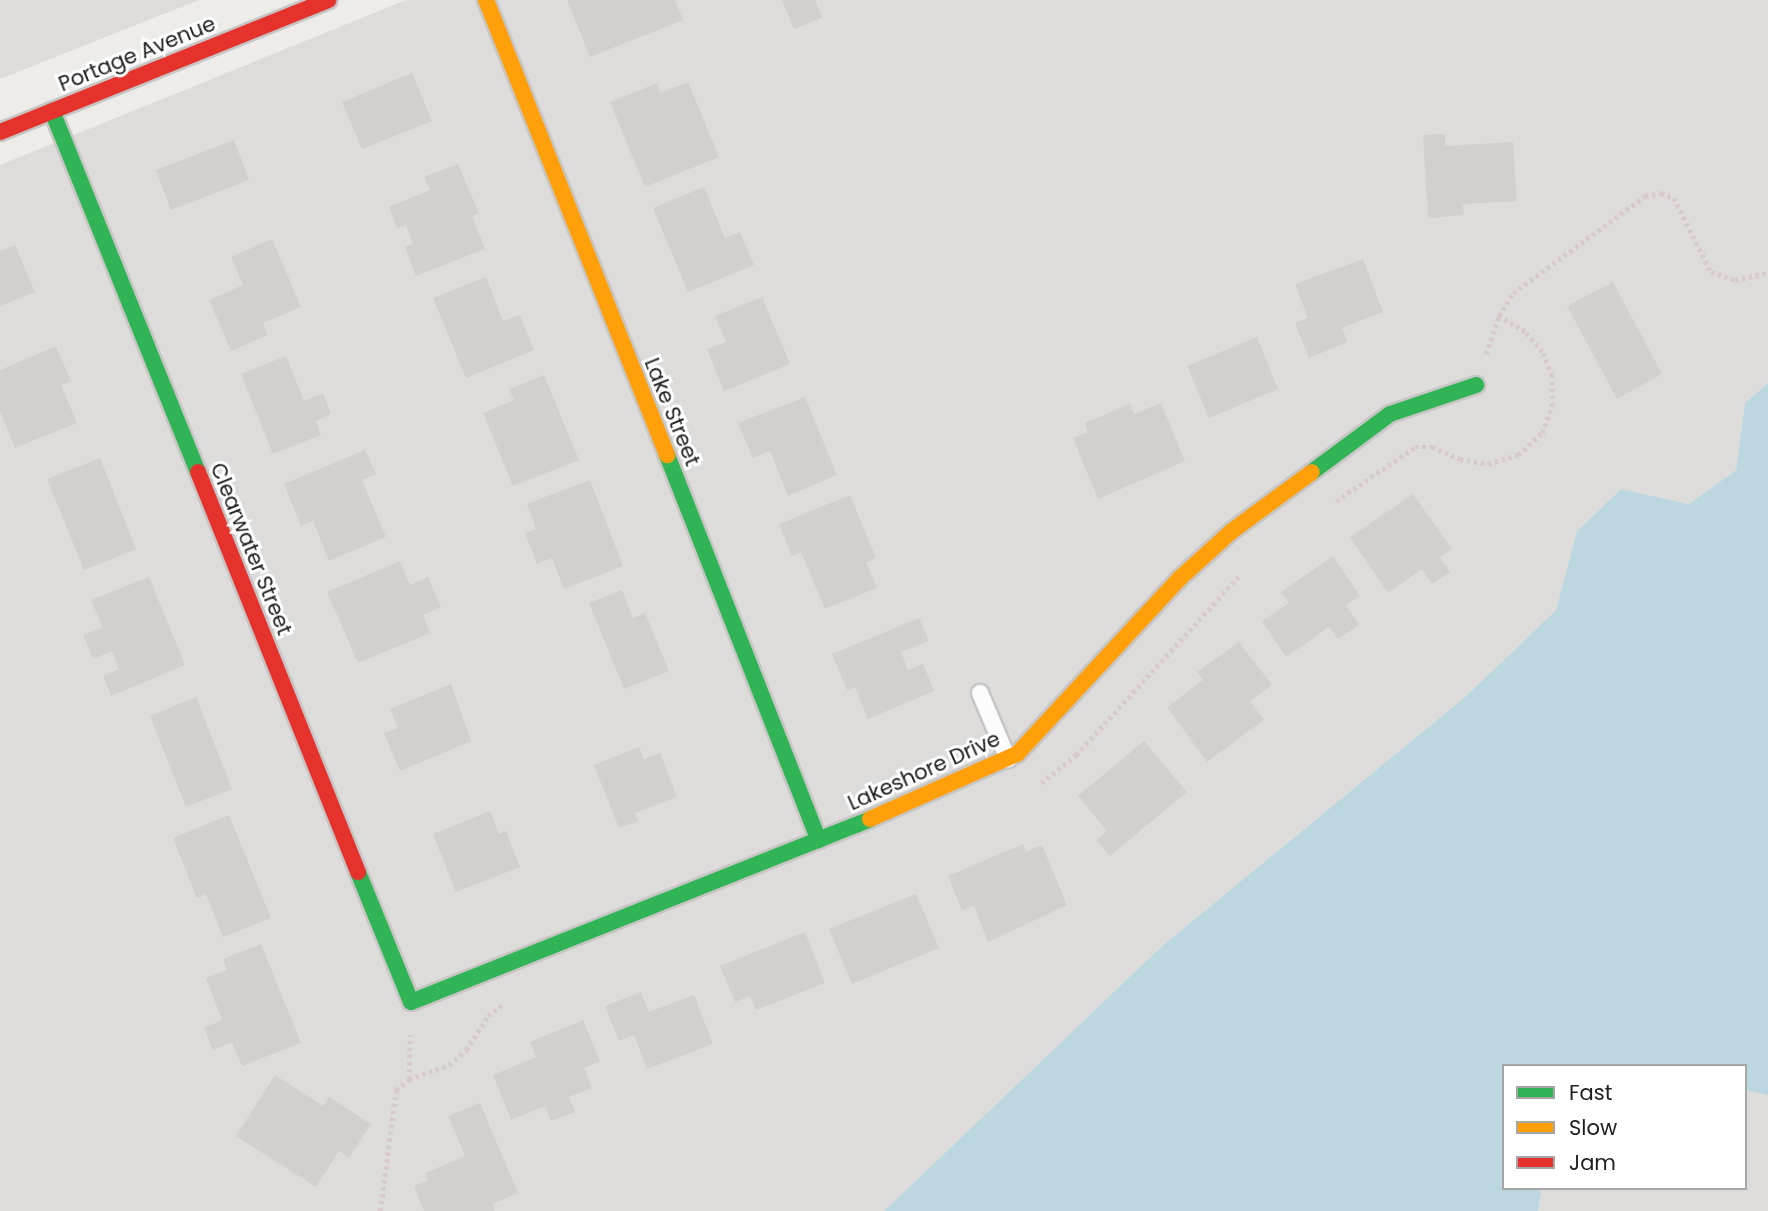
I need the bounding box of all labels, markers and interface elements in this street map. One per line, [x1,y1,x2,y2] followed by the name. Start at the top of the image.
[55,11,219,97] street label: Portage Avenue
[639,354,705,470] street label: Lake Street
[205,459,297,639] street label: Clearwater Street
[844,726,1004,816] street label: Lakeshore Drive
[1502,1064,1747,1190] legend
[1569,1078,1612,1107] text: Fast
[1569,1113,1617,1142] text: Slow
[1569,1148,1616,1177] text: Jam

